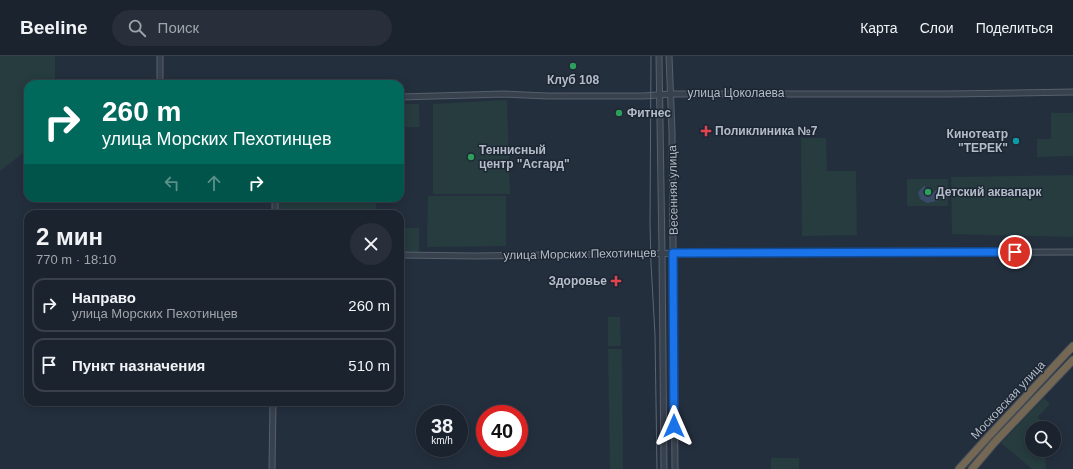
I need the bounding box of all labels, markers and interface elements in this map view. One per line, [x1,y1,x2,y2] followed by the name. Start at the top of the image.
[112,10,392,46] search box
[20,17,88,38] text: Beeline
[126,17,148,39] icon: search
[158,19,199,36] text: Поиск
[860,20,898,36] text: Карта
[920,20,954,36] text: Слои
[976,20,1053,36] text: Поделиться
[568,61,578,71] marker: Клуб 108
[547,73,599,87] place label: Клуб 108
[688,86,785,100] street label: улица Цоколаева
[36,96,88,148] icon: right
[102,96,181,127] text: 260 m
[627,106,671,120] place label: Фитнес
[614,108,624,118] marker: Фитнес
[715,124,818,138] place label: Поликлиника №7
[700,125,712,137] marker: Поликлиника №7
[947,127,1008,155] place label: Кинотеатр "ТЕРЕК"
[102,129,332,149] text: улица Морских Пехотинцев
[1011,136,1021,146] marker: Кинотеатр "ТЕРЕК"
[479,143,570,171] place label: Теннисный центр "Асгард"
[665,145,681,235] street label: Весенняя улица
[466,152,476,162] marker: Теннисный центр "Асгард"
[161,172,183,194] icon: left
[203,172,225,194] icon: ahead
[245,172,267,194] icon: right
[936,185,1043,199] place label: Детский аквапарк
[923,187,933,197] marker: Детский аквапарк
[36,223,103,250] text: 2 мин
[350,223,392,265] button: close
[998,235,1032,269] pin
[1004,241,1026,263] icon: arrive
[503,246,657,262] street label: улица Морских Пехотинцев
[36,252,116,267] text: 770 m · 18:10
[548,274,607,288] place label: Здоровье
[610,275,622,287] marker: Здоровье
[72,289,136,306] text: Направо
[38,294,60,316] icon: right
[348,297,390,314] text: 260 m
[72,306,238,321] text: улица Морских Пехотинцев
[38,354,60,376] icon: arrive
[72,357,205,374] text: Пункт назначения
[348,357,390,374] text: 510 m
[968,358,1048,442] street label: Московская улица
[476,405,528,457] speed limit sign: 40
[653,405,695,447] position arrow
[431,415,453,437] text: 38
[1025,421,1061,457] map controls
[1025,421,1061,457] button: search
[431,435,453,446] text: km/h

